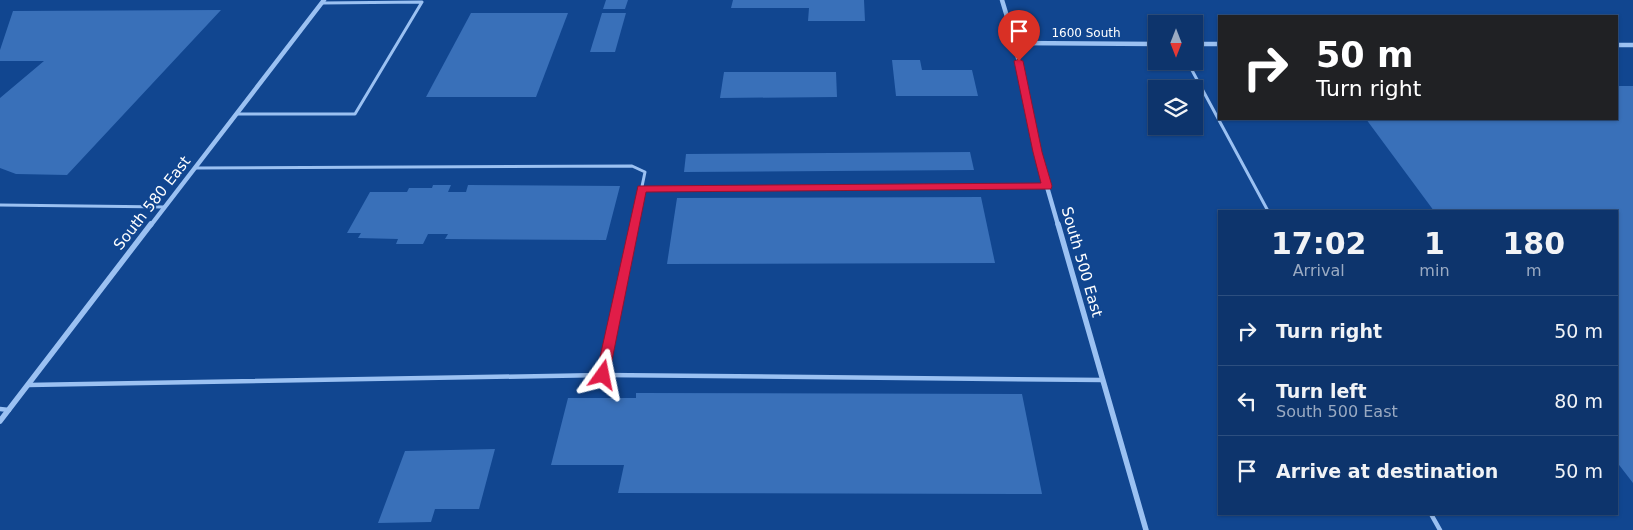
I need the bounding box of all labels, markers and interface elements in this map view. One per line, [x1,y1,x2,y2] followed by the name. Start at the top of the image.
[998,10,1040,61] pin
[1148,15,1202,70] north arrow
[1148,15,1203,135] map controls
[1005,17,1033,45] icon: arrive
[1051,26,1121,40] street label: 1600 South
[1233,35,1298,100] icon: right
[1316,35,1413,75] text: 50 m
[1316,76,1421,101] text: Turn right
[1148,80,1203,135] button: layers
[110,152,194,254] street label: South 580 East
[1058,205,1106,319] street label: South 500 East
[1271,226,1366,261] text: 17:02
[1424,226,1445,261] text: 1
[1502,226,1565,261] text: 180
[1293,261,1345,280] text: Arrival
[1419,261,1450,280] text: min
[1526,261,1542,280] text: m
[1233,317,1261,345] icon: right
[1276,320,1382,342] text: Turn right
[1554,320,1603,342] text: 50 m
[576,348,628,400] position arrow
[1276,380,1367,402] text: Turn left
[1233,387,1261,415] icon: left
[1554,390,1603,412] text: 80 m
[1276,402,1398,421] text: South 500 East
[1233,457,1261,485] icon: arrive
[1276,460,1498,482] text: Arrive at destination
[1554,460,1603,482] text: 50 m

